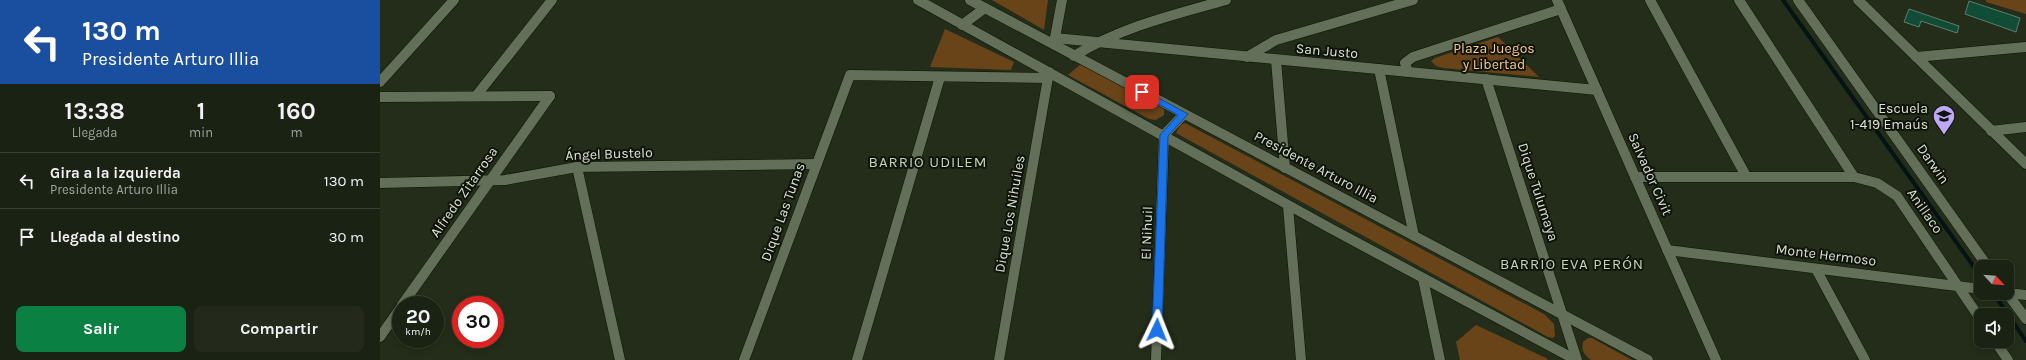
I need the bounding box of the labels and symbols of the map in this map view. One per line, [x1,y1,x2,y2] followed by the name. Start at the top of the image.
[1295,40,1359,62] street label: San Justo
[1453,40,1535,73] park label: Plaza Juegos y Libertad
[1125,75,1159,109] pin
[1850,100,1928,133] place label: Escuela 1-419 Emaús
[1931,103,1957,136] school or university icon: Escuela 1-419 Emaús
[1251,127,1381,207] street label: Presidente Arturo Illia
[1624,130,1676,218] street label: Salvador Civit
[1514,141,1562,243] street label: Dique Tulumaya
[1913,141,1953,187] street label: Darwin
[426,143,502,241] street label: Alfredo Zitarrosa
[565,143,653,164] street label: Ángel Bustelo
[869,153,987,171] district label: BARRIO UDILEM
[991,154,1029,274] street label: Dique Los Nihuiles
[757,160,809,264] street label: Dique Las Tunas
[1903,185,1947,237] street label: Anillaco
[1138,206,1156,260] street label: El Nihuil
[1775,240,1877,270] street label: Monte Hermoso
[1500,255,1644,273] district label: BARRIO EVA PERÓN
[1974,260,2014,300] north arrow
[452,296,504,348] speed limit sign: 30
[1136,309,1178,351] position arrow

